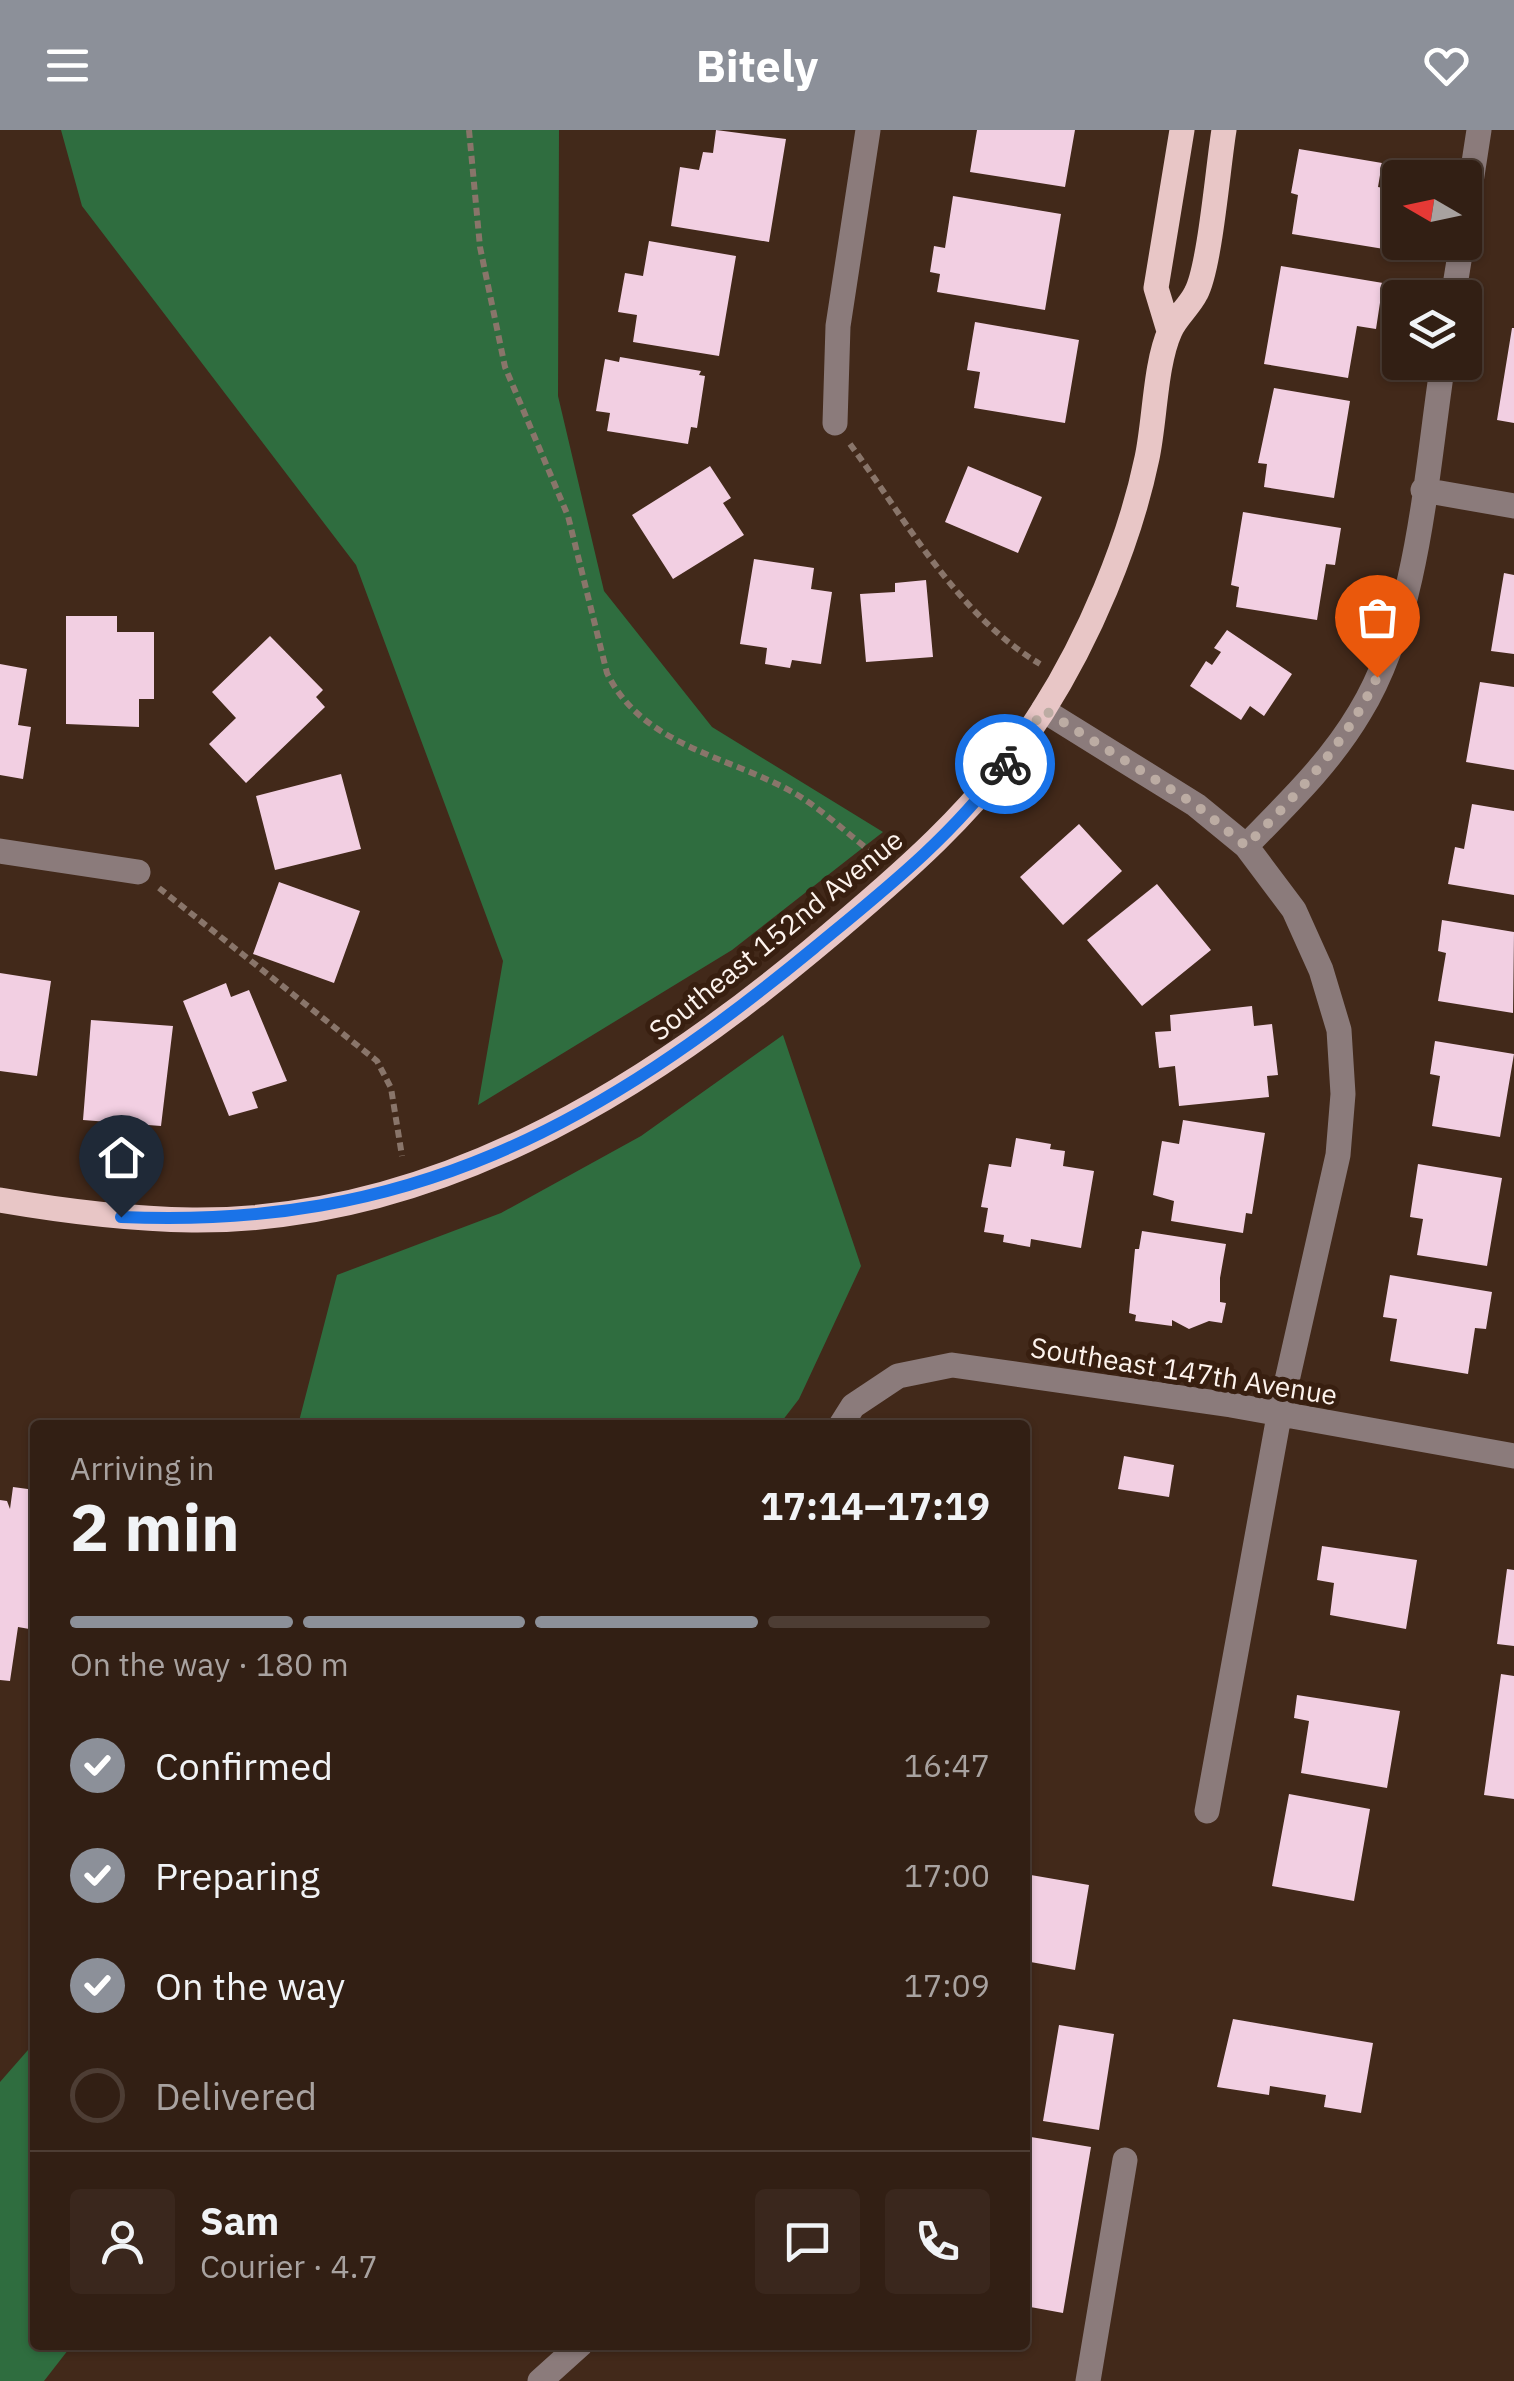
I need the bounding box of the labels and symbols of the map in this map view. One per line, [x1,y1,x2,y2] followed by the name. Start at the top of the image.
[1382,160,1482,260] north arrow
[1335,575,1420,678] pin
[955,714,1055,814] courier
[641,821,910,1049] street label: Southeast 152nd Avenue
[79,1115,164,1218] pin
[1028,1328,1340,1413] street label: Southeast 147th Avenue

